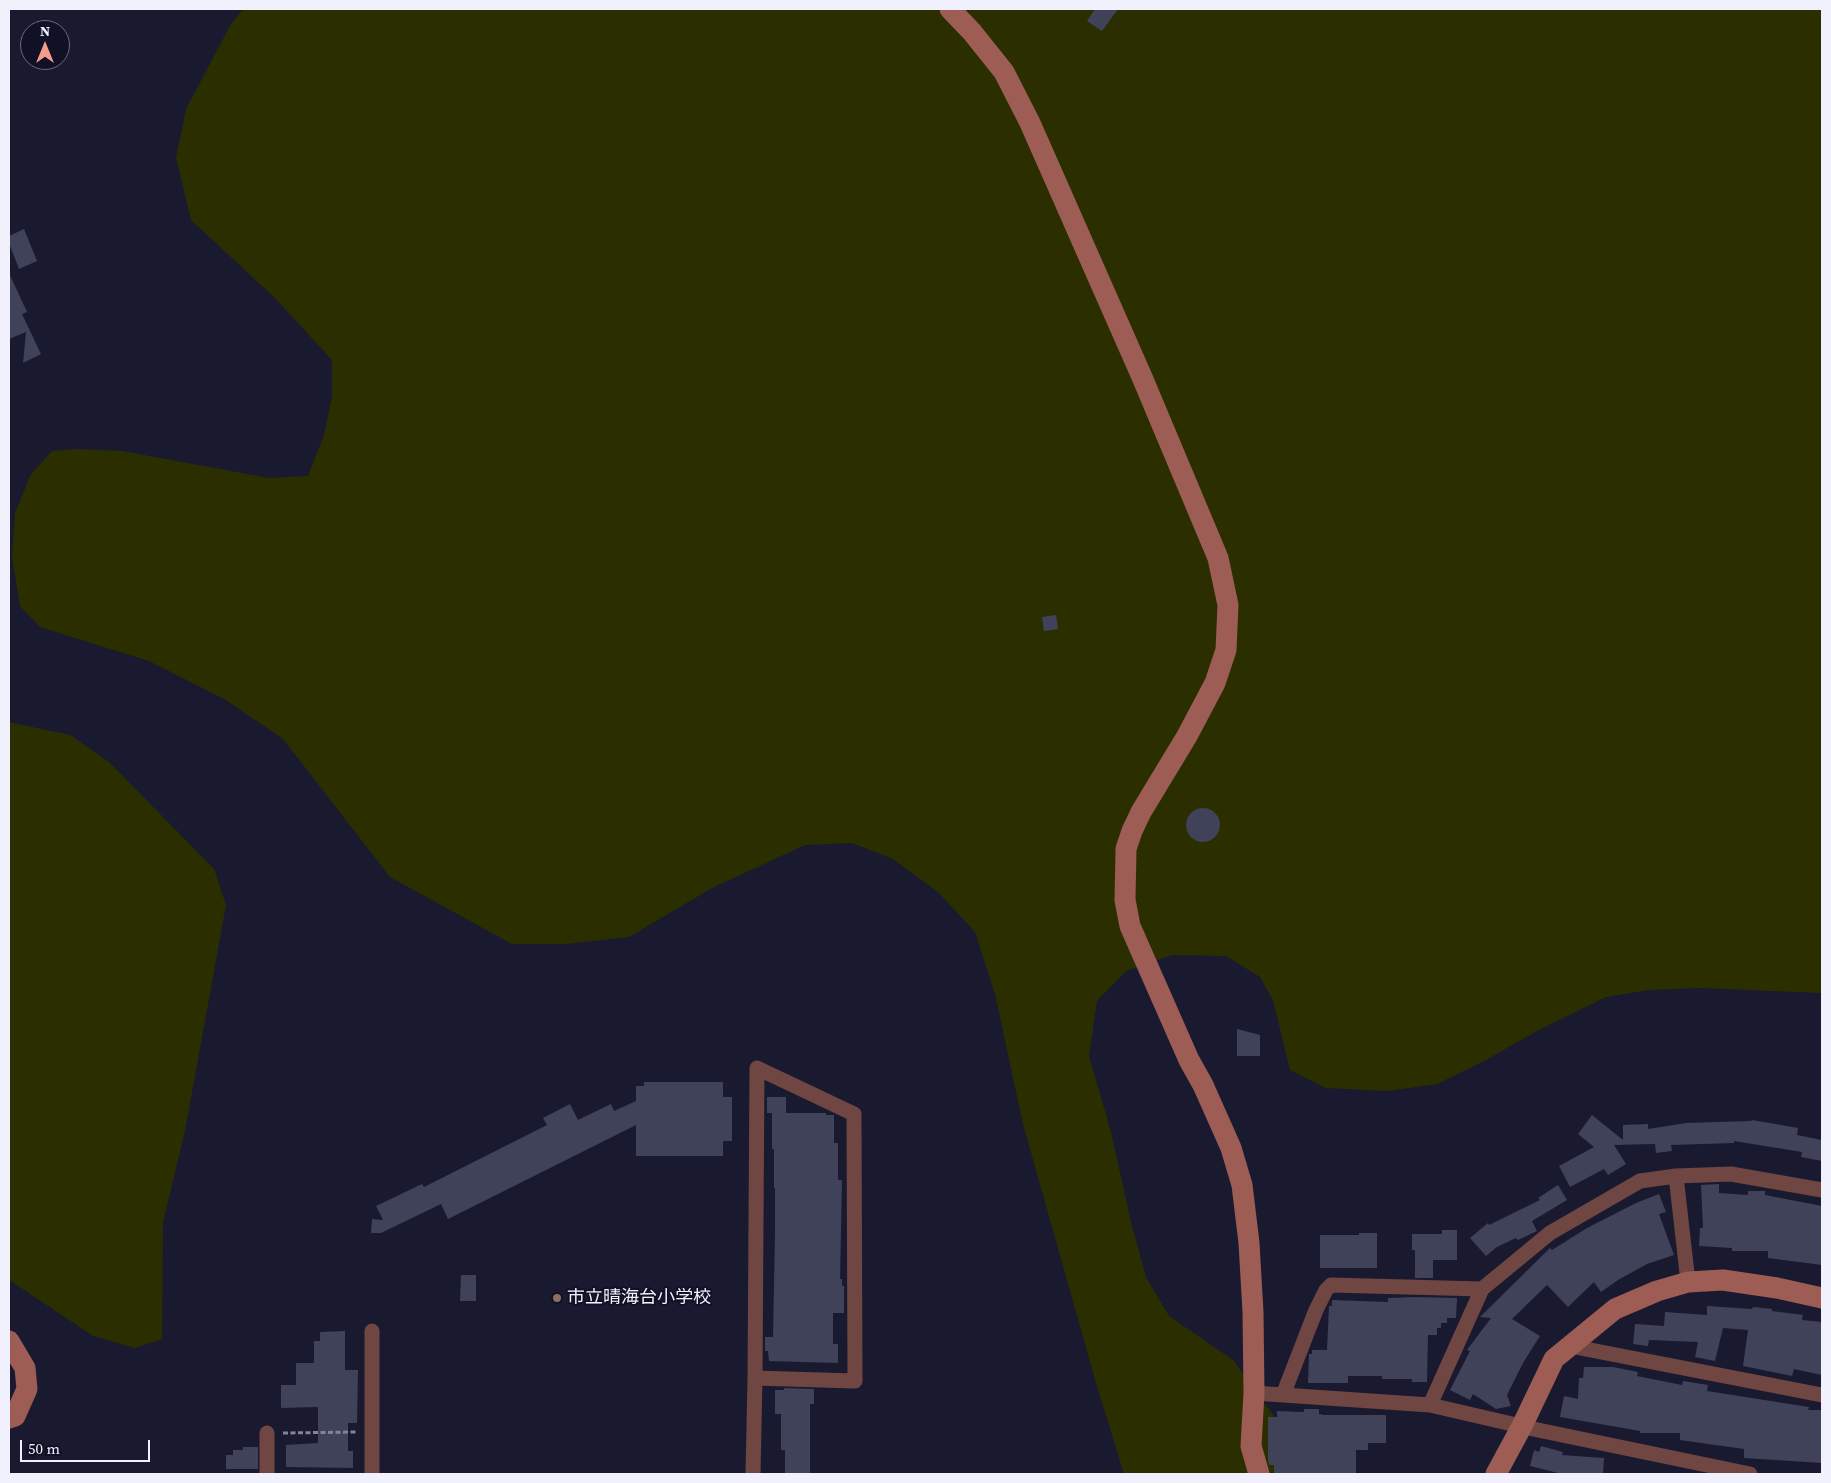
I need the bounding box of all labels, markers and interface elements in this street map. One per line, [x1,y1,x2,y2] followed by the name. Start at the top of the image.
[20,20,70,70] north arrow
[40,21,50,41] text: N
[567,1287,711,1309] place label: 市立晴海台小学校
[551,1292,563,1304] marker: 市立晴海台小学校
[22,1430,152,1462] scale bar
[28,1438,60,1459] text: 50 m

